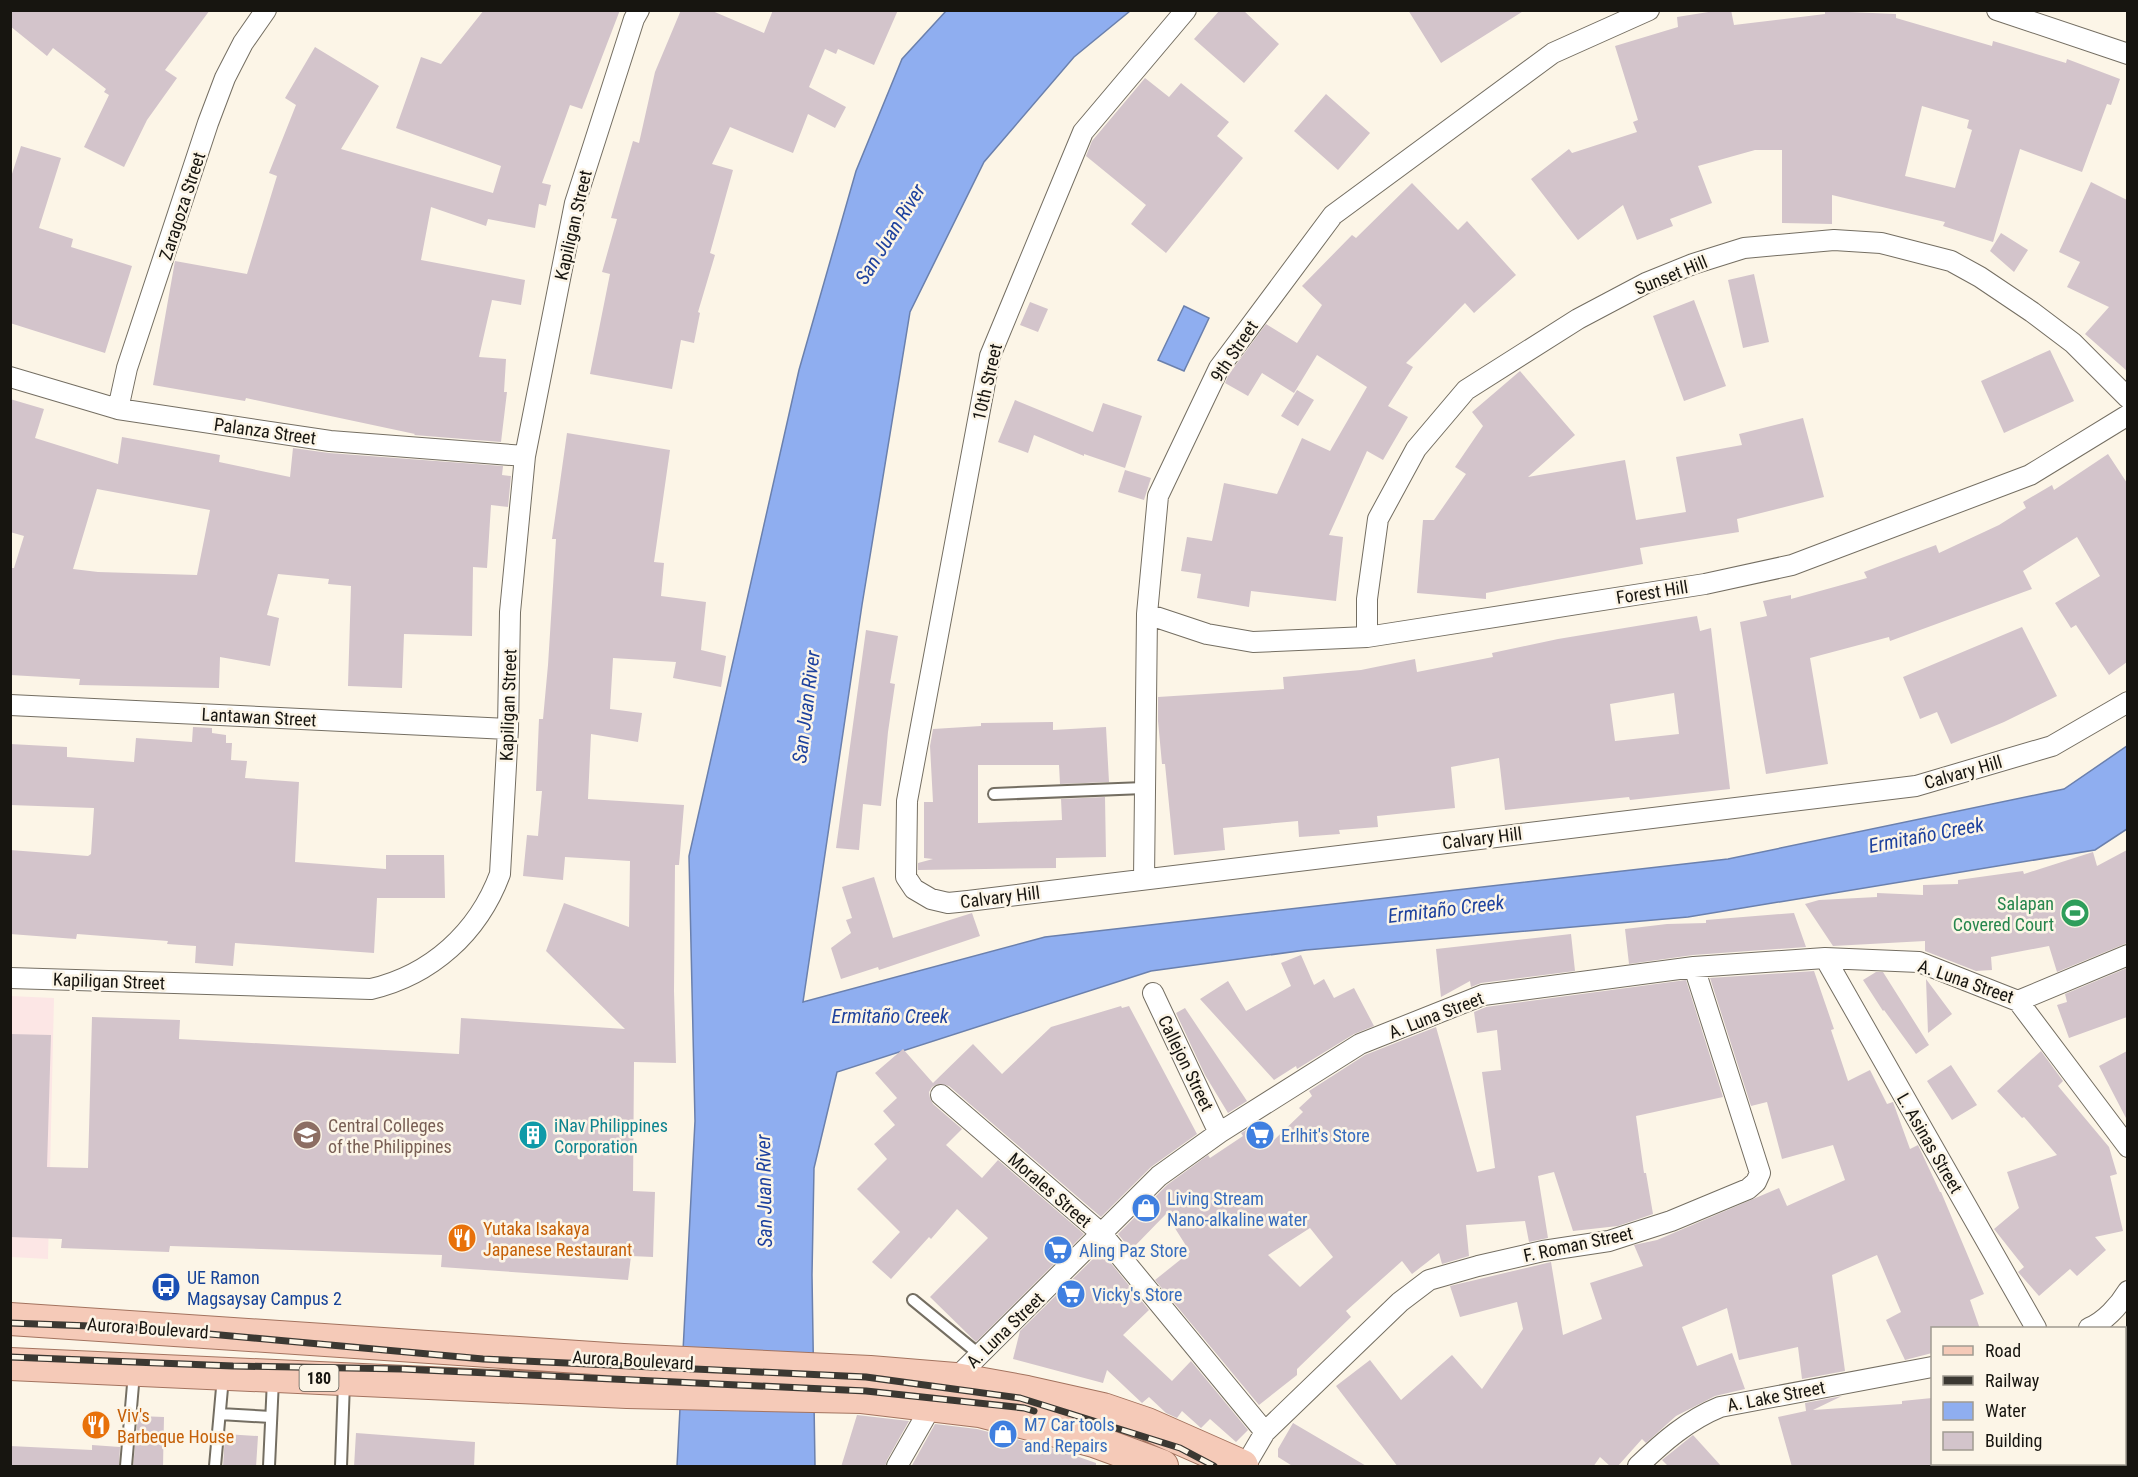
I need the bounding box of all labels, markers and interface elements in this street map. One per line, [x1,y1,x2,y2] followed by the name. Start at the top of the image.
[155,149,209,263] street label: Zaragoza Street
[550,168,596,282] street label: Kapiligan Street
[850,179,931,288] water label: San Juan River
[1632,251,1710,299] street label: Sunset Hill
[1206,316,1262,386] street label: 9th Street
[968,342,1006,422] street label: 10th Street
[213,413,317,449] street label: Palanza Street
[1615,576,1689,608] street label: Forest Hill
[787,648,825,765] water label: San Juan River
[496,649,520,761] street label: Kapiligan Street
[201,703,317,731] street label: Lantawan Street
[1922,751,2004,793] street label: Calvary Hill
[1866,812,1987,858] water label: Ermitaño Creek
[1441,823,1523,853] street label: Calvary Hill
[959,882,1041,912] street label: Calvary Hill
[1386,890,1507,928] water label: Ermitaño Creek
[1953,893,2054,935] place label: Salapan Covered Court
[2059,897,2091,929] sports icon: Salapan Covered Court
[1915,955,2017,1007] street label: A. Luna Street
[53,969,165,993] street label: Kapiligan Street
[1386,987,1486,1043] street label: A. Luna Street
[832,1004,950,1028] water label: Ermitaño Creek
[1154,1012,1218,1114] street label: Callejon Street
[1893,1089,1967,1197] street label: L. Asinas Street
[328,1115,452,1157] place label: Central Colleges of the Philippines
[554,1115,668,1157] place label: iNav Philippines Corporation
[291,1119,323,1151] school or university icon: Central Colleges of the Philippines
[517,1119,549,1151] building icon: iNav Philippines Corporation
[1244,1119,1276,1151] supermarket icon: Erlhit's Store
[1281,1125,1370,1146] place label: Erlhit's Store
[751,1133,777,1248] water label: San Juan River
[1004,1148,1096,1232] street label: Morales Street
[1167,1188,1308,1230] place label: Living Stream Nano-alkaline water
[1130,1192,1162,1224] shop icon: Living Stream Nano-alkaline water
[483,1218,632,1260] place label: Yutaka Isakaya Japanese Restaurant
[446,1222,478,1254] restaurant icon: Yutaka Isakaya Japanese Restaurant
[1521,1222,1635,1266] street label: F. Roman Street
[1042,1234,1074,1266] supermarket icon: Aling Paz Store
[1079,1240,1187,1261] place label: Aling Paz Store
[187,1267,342,1309] place label: UE Ramon Magsaysay Campus 2
[150,1271,182,1303] bus stop icon: UE Ramon Magsaysay Campus 2
[1055,1278,1087,1310] supermarket icon: Vicky's Store
[1092,1284,1182,1305] place label: Vicky's Store
[962,1288,1048,1372] street label: A. Luna Street
[87,1313,209,1343] street label: Aurora Boulevard
[1931,1327,2126,1465] legend
[1985,1340,2021,1361] text: Road
[572,1346,694,1374] street label: Aurora Boulevard
[300,1365,338,1391] road number: 180
[1985,1370,2040,1391] text: Railway
[1725,1376,1827,1416] street label: A. Lake Street
[1985,1400,2027,1421] text: Water
[117,1405,234,1447] place label: Viv's Barbeque House
[80,1409,112,1441] restaurant icon: Viv's Barbeque House
[1024,1414,1115,1456] place label: M7 Car tools and Repairs
[987,1418,1019,1450] shop icon: M7 Car tools and Repairs
[1985,1430,2042,1451] text: Building

